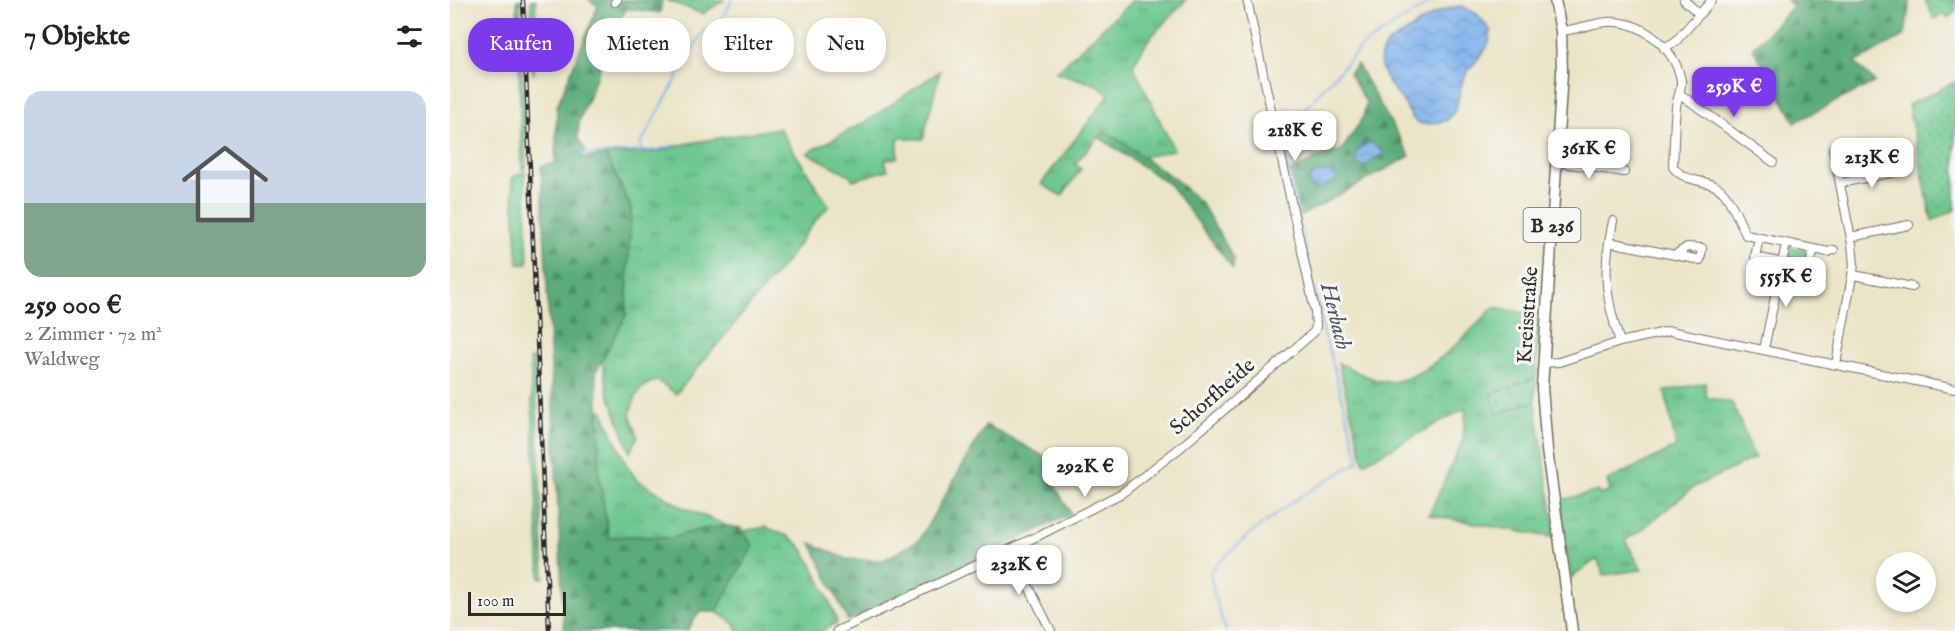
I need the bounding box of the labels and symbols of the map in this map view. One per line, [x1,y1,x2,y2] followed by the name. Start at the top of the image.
[1685,67,1783,118] pin: 259K €
[1246,111,1344,162] pin: 218K €
[1540,129,1638,180] pin: 361K €
[1823,138,1921,189] pin: 213K €
[1524,208,1580,242] road number: B 236
[1737,257,1835,308] pin: 555K €
[1512,265,1545,365] street label: Kreisstraße
[1313,279,1357,353] water label: Herbach
[1165,352,1262,442] street label: Schorfheide
[1036,447,1134,498] pin: 292K €
[970,545,1068,596] pin: 232K €
[468,589,566,616] scale bar

